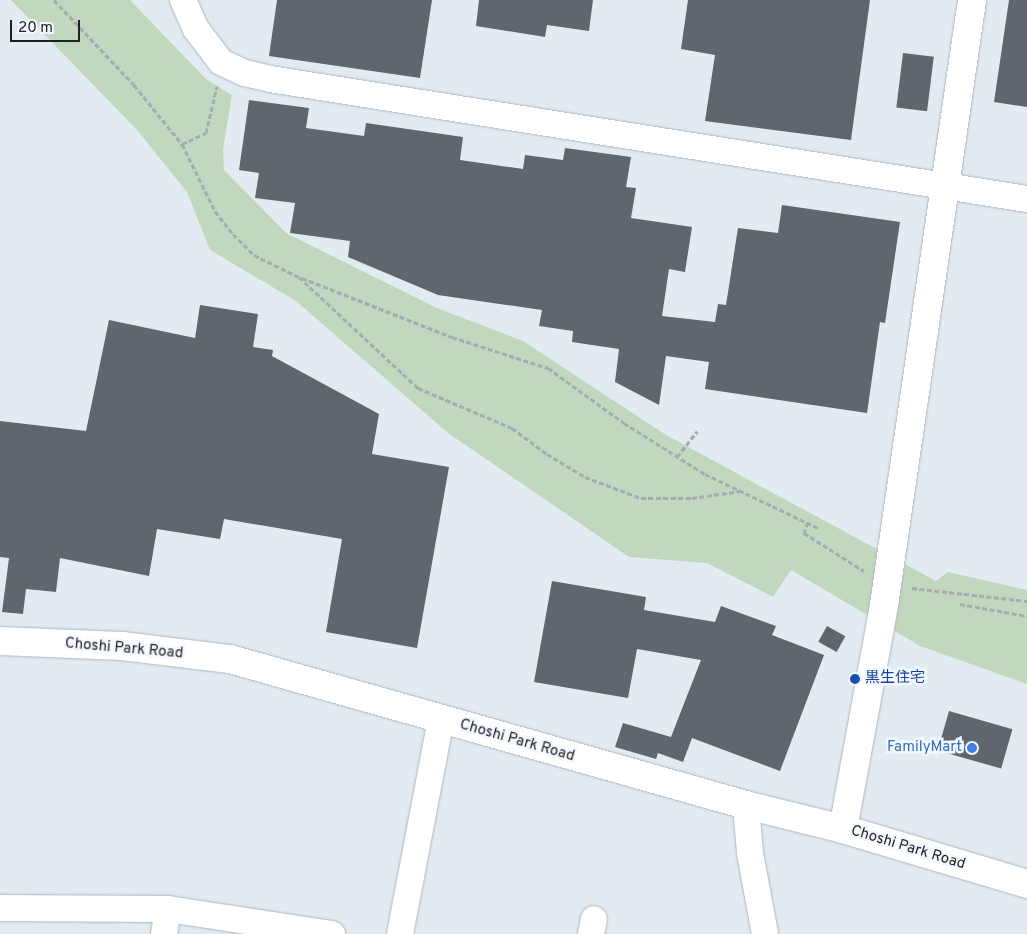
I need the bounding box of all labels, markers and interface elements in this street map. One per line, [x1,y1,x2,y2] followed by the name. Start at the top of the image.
[12,10,82,42] scale bar
[18,19,53,38] text: 20 m
[64,635,184,663] street label: Choshi Park Road
[865,670,925,688] place label: 黒生住宅
[849,673,861,685] marker: 黒生住宅
[458,716,576,766] street label: Choshi Park Road
[887,739,962,757] place label: FamilyMart
[966,742,978,754] marker: FamilyMart
[849,822,967,874] street label: Choshi Park Road

